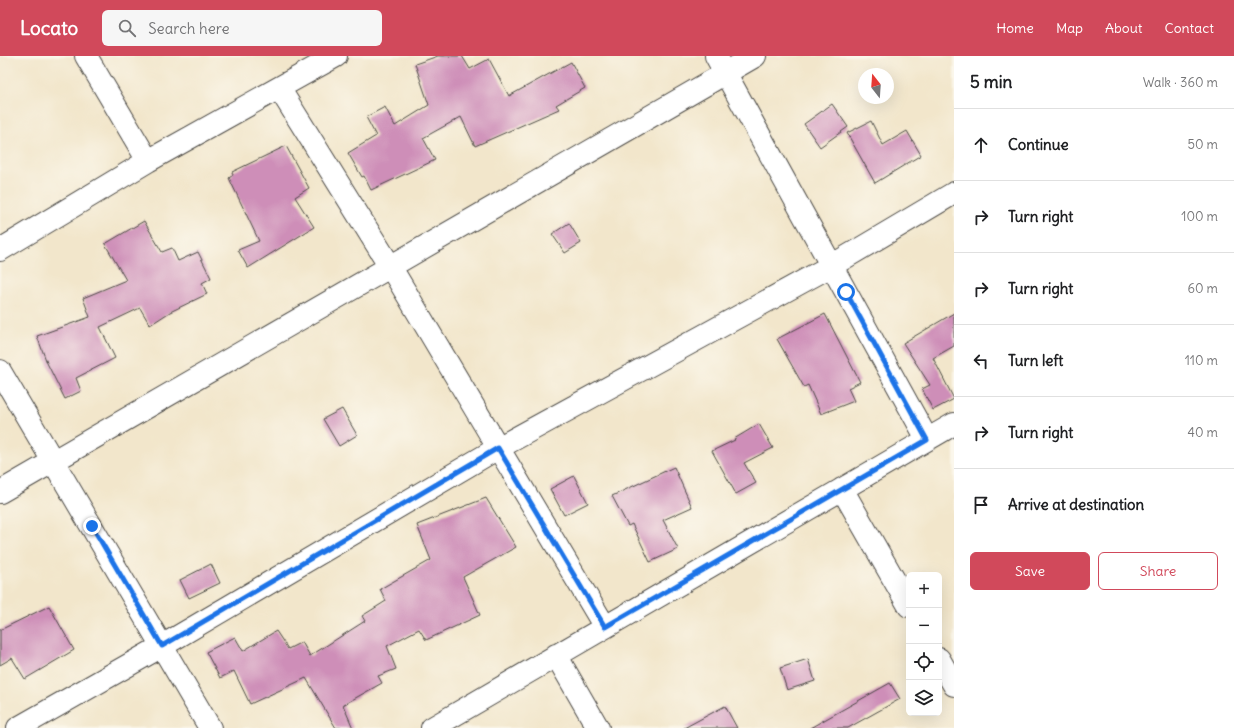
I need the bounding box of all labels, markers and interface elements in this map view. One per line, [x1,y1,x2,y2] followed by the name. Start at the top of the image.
[102,10,382,46] search box
[20,16,78,40] text: Locato
[116,17,138,39] icon: search
[148,19,230,38] text: Search here
[996,19,1034,37] text: Home
[1056,19,1083,37] text: Map
[1105,19,1143,37] text: About
[1165,19,1214,37] text: Contact
[858,68,894,104] north arrow
[970,71,1012,93] text: 5 min
[1143,74,1218,91] text: Walk · 360 m
[970,134,992,156] icon: ahead
[1008,135,1069,154] text: Continue
[1187,136,1218,153] text: 50 m
[970,206,992,228] icon: right
[1008,207,1073,226] text: Turn right
[1181,208,1218,225] text: 100 m
[970,278,992,300] icon: right
[1008,279,1073,298] text: Turn right
[1187,280,1218,297] text: 60 m
[837,283,855,301] route start
[970,350,992,372] icon: left
[1008,351,1063,370] text: Turn left
[1185,352,1218,369] text: 110 m
[970,422,992,444] icon: right
[1008,423,1073,442] text: Turn right
[1187,424,1218,441] text: 40 m
[970,494,992,516] icon: arrive
[1008,495,1144,514] text: Arrive at destination
[83,517,101,535] route end
[970,552,1090,590] button: Save
[1098,552,1218,590] button: Share
[906,572,942,716] map controls
[906,572,942,608] button: +
[906,608,942,644] button: −
[906,644,942,680] button: locate
[906,680,942,716] button: layers

